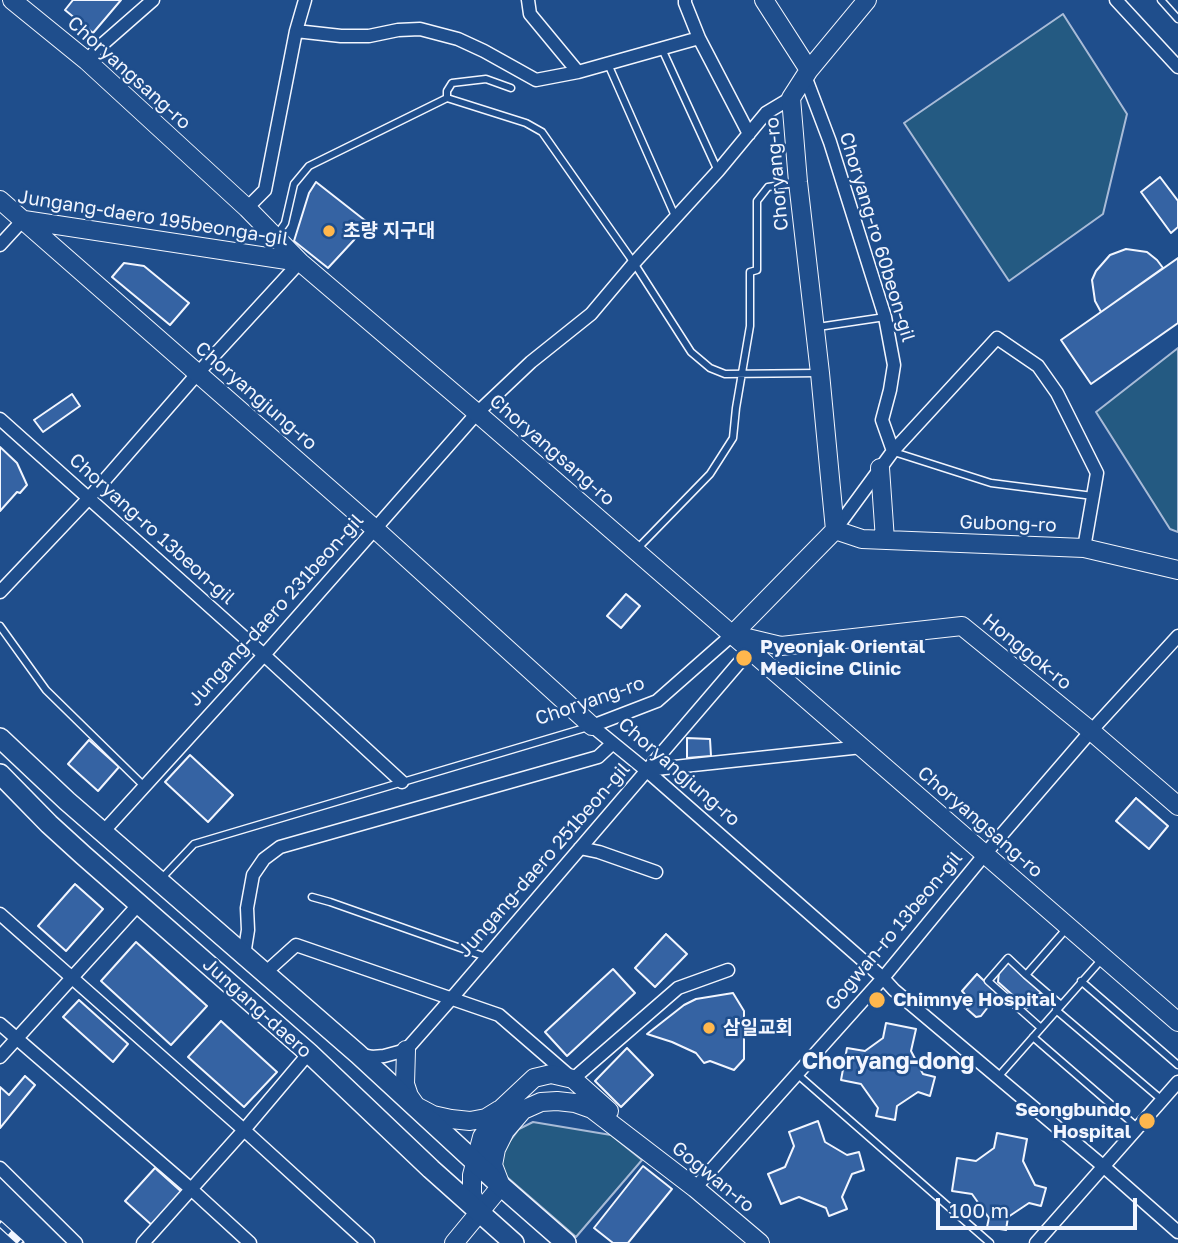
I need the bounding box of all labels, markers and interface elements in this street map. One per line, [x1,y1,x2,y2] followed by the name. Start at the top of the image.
[63,12,195,134] street label: Choryangsang-ro
[761,116,793,232] street label: Choryang-ro
[834,129,920,345] street label: Choryang-ro 60beon-gil
[16,185,290,251] street label: Jungang-daero 195beonga-gil
[343,220,435,242] place label: 초량 지구대
[321,223,337,239] marker: 초량 지구대
[190,337,322,455] street label: Choryangjung-ro
[485,390,619,510] street label: Choryangsang-ro
[65,449,239,609] street label: Choryang-ro 13beon-gil
[184,509,368,711] street label: Jungang-daero 231beon-gil
[959,511,1057,537] street label: Gubong-ro
[978,609,1076,695] street label: Honggok-ro
[760,636,925,680] place label: Pyeonjak Oriental Medicine Clinic
[734,648,754,668] marker: Pyeonjak Oriental Medicine Clinic
[532,672,648,730] street label: Choryang-ro
[613,713,745,831] street label: Choryangjung-ro
[453,758,635,962] street label: Jungang-daero 251beon-gil
[913,762,1047,882] street label: Choryangsang-ro
[821,847,967,1015] street label: Gogwan-ro 13beon-gil
[198,953,316,1063] street label: Jungang-daero
[893,989,1056,1011] place label: Chimnye Hospital
[867,990,887,1010] marker: Chimnye Hospital
[723,1017,793,1039] place label: 삼일교회
[701,1020,717,1036] marker: 삼일교회
[802,1048,974,1076] district label: Choryang-dong
[1015,1099,1131,1143] place label: Seongbundo Hospital
[1137,1111,1157,1131] marker: Seongbundo Hospital
[667,1137,759,1217] street label: Gogwan-ro
[940,1184,1141,1228] scale bar
[949,1197,1009,1223] text: 100 m

